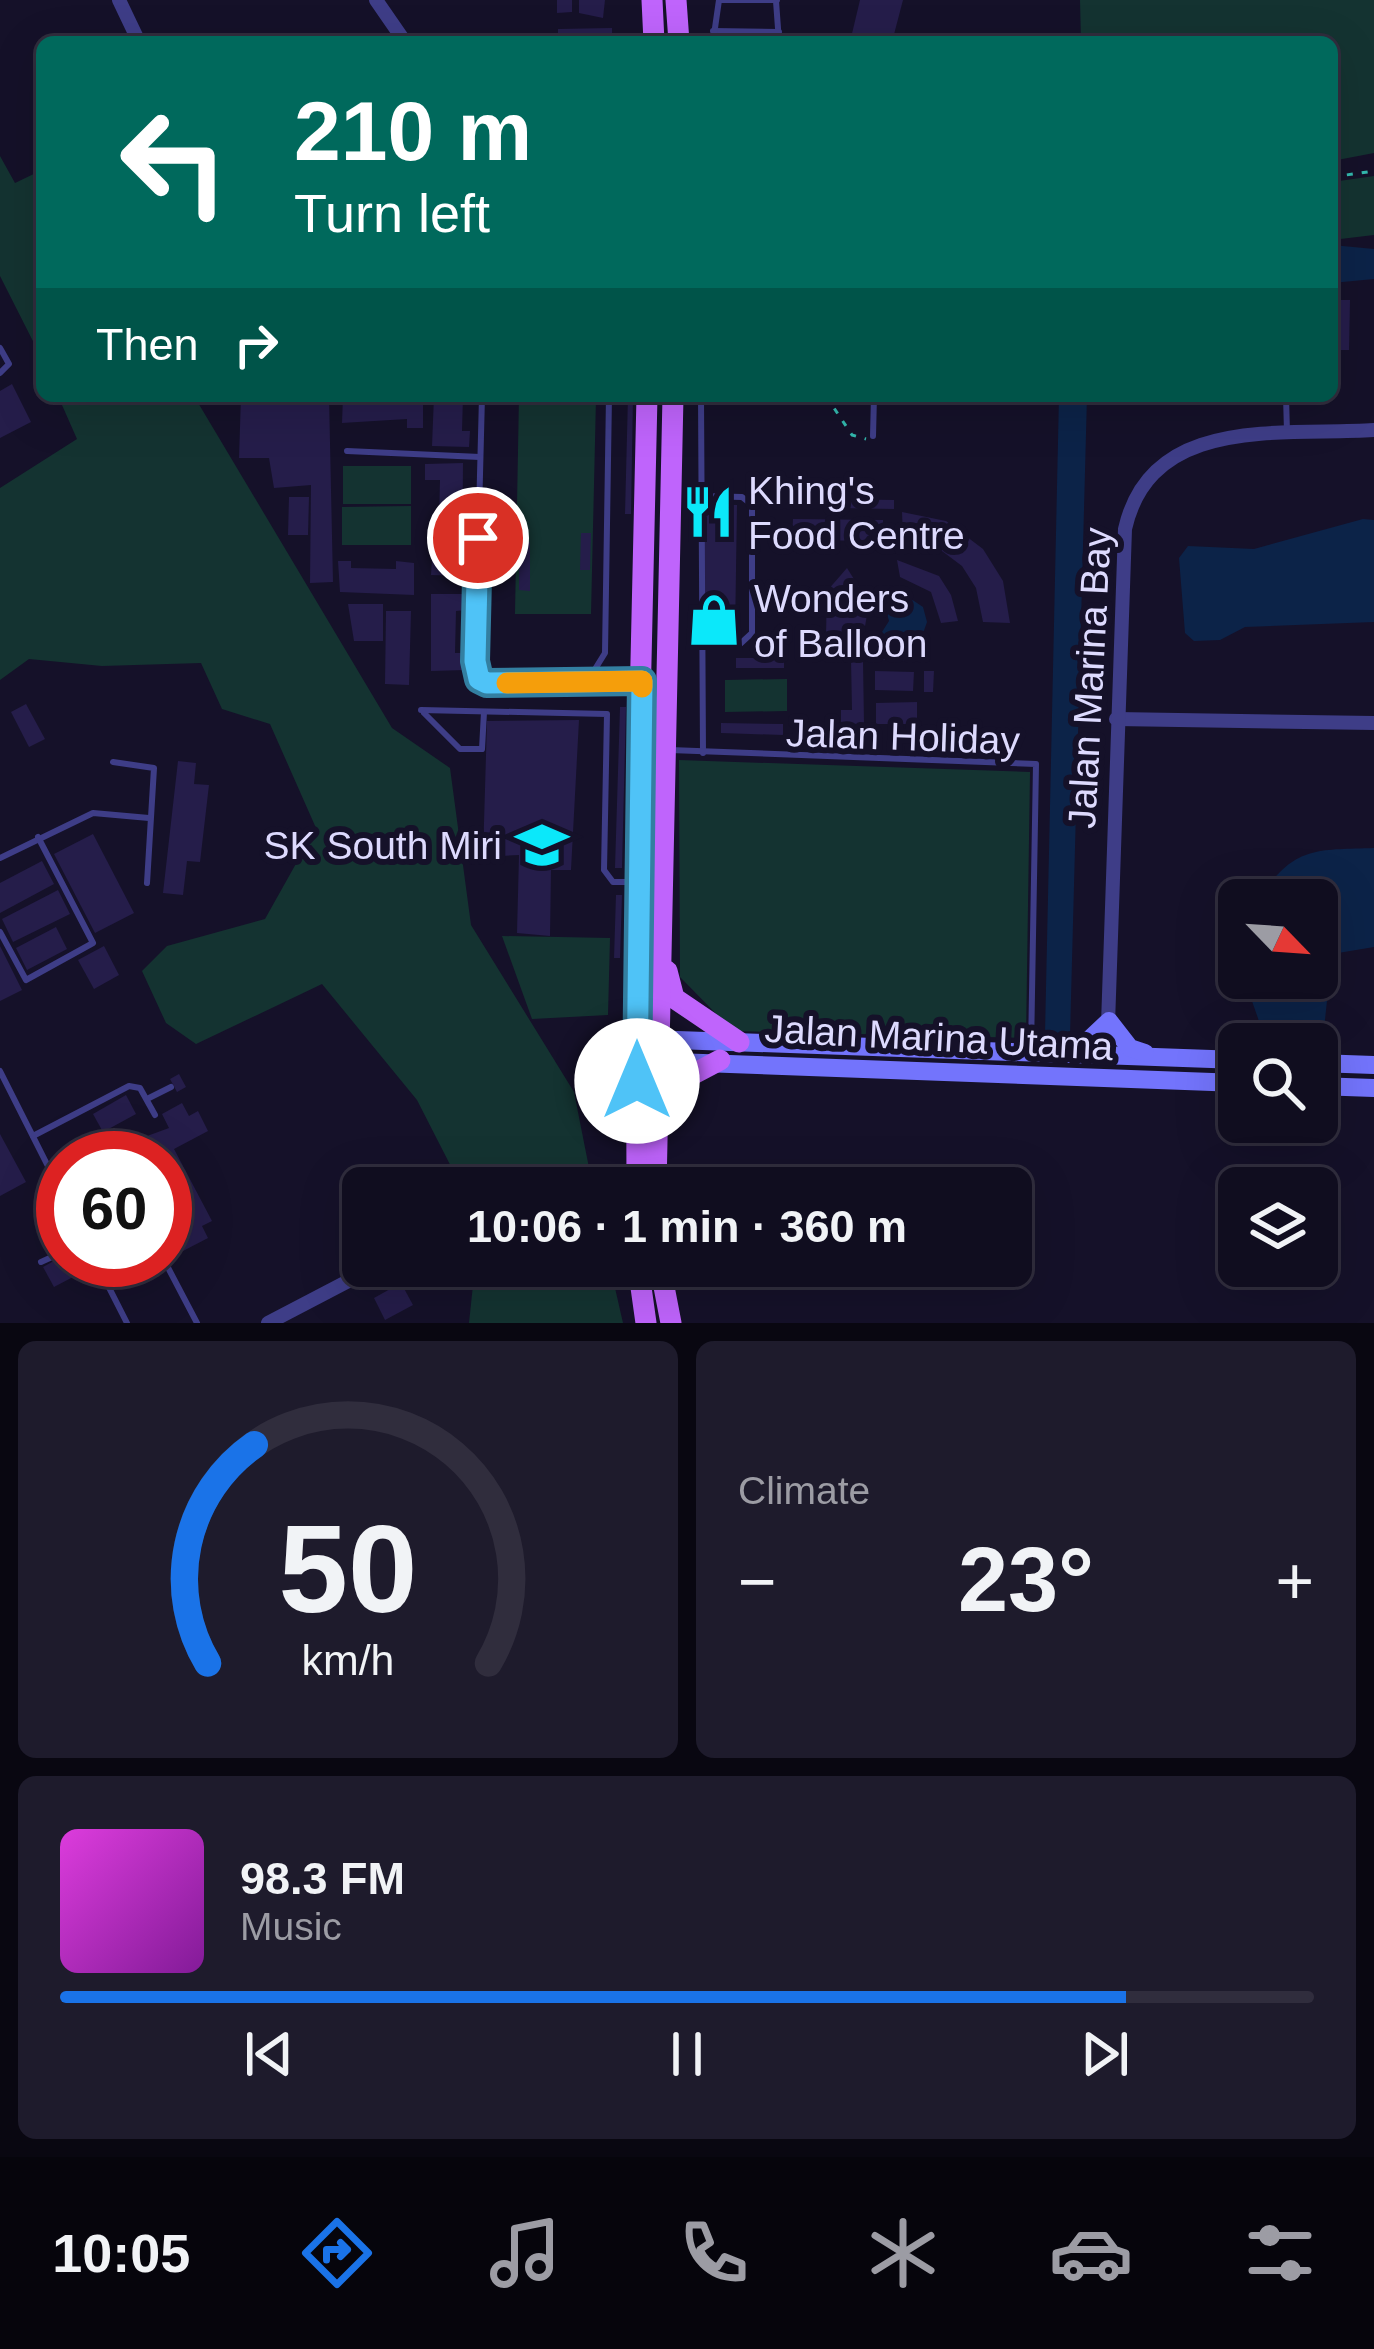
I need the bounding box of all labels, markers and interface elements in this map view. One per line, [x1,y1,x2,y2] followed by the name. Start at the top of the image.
[96,84,252,240] icon: left
[294,84,532,178] text: 210 m
[294,183,490,243] text: Turn left
[223,312,289,378] icon: right
[96,319,199,370] text: Then
[748,469,965,557] place label: Khing's Food Centre
[679,483,737,541] restaurant icon: Khing's Food Centre
[427,487,529,589] pin
[445,505,511,571] icon: arrive
[1060,526,1119,830] street label: Jalan Marina Bay
[754,577,927,665] place label: Wonders of Balloon
[685,591,743,649] shop icon: Wonders of Balloon
[785,711,1021,762] street label: Jalan Holiday
[513,816,571,874] school or university icon: SK South Miri
[264,824,502,867] place label: SK South Miri
[1218,879,1338,999] north arrow
[1218,879,1338,1287] map controls
[764,1007,1115,1068] street label: Jalan Marina Utama
[574,1018,700,1144] position arrow
[1218,1023,1338,1143] button: search
[36,1131,192,1287] speed limit sign: 60
[1218,1167,1338,1287] button: layers
[467,1201,907,1252] text: 10:06 · 1 min · 360 m
[738,1469,870,1512] text: Climate
[279,1499,417,1638] text: 50
[958,1530,1094,1630] text: 23°
[738,1544,777,1618] text: −
[1275,1544,1314,1618] text: +
[302,1635,394,1683] text: km/h
[240,1853,405,1904] text: 98.3 FM
[240,1905,342,1948] text: Music
[236,2021,302,2087] icon: previous
[654,2021,720,2087] icon: pause
[1072,2021,1138,2087] icon: next
[295,2211,379,2295] icon: directions
[483,2211,567,2295] icon: music
[672,2211,756,2295] icon: phone
[861,2211,945,2295] icon: climate
[1049,2211,1133,2295] icon: car
[1238,2211,1322,2295] icon: filters
[52,2223,190,2283] text: 10:05

